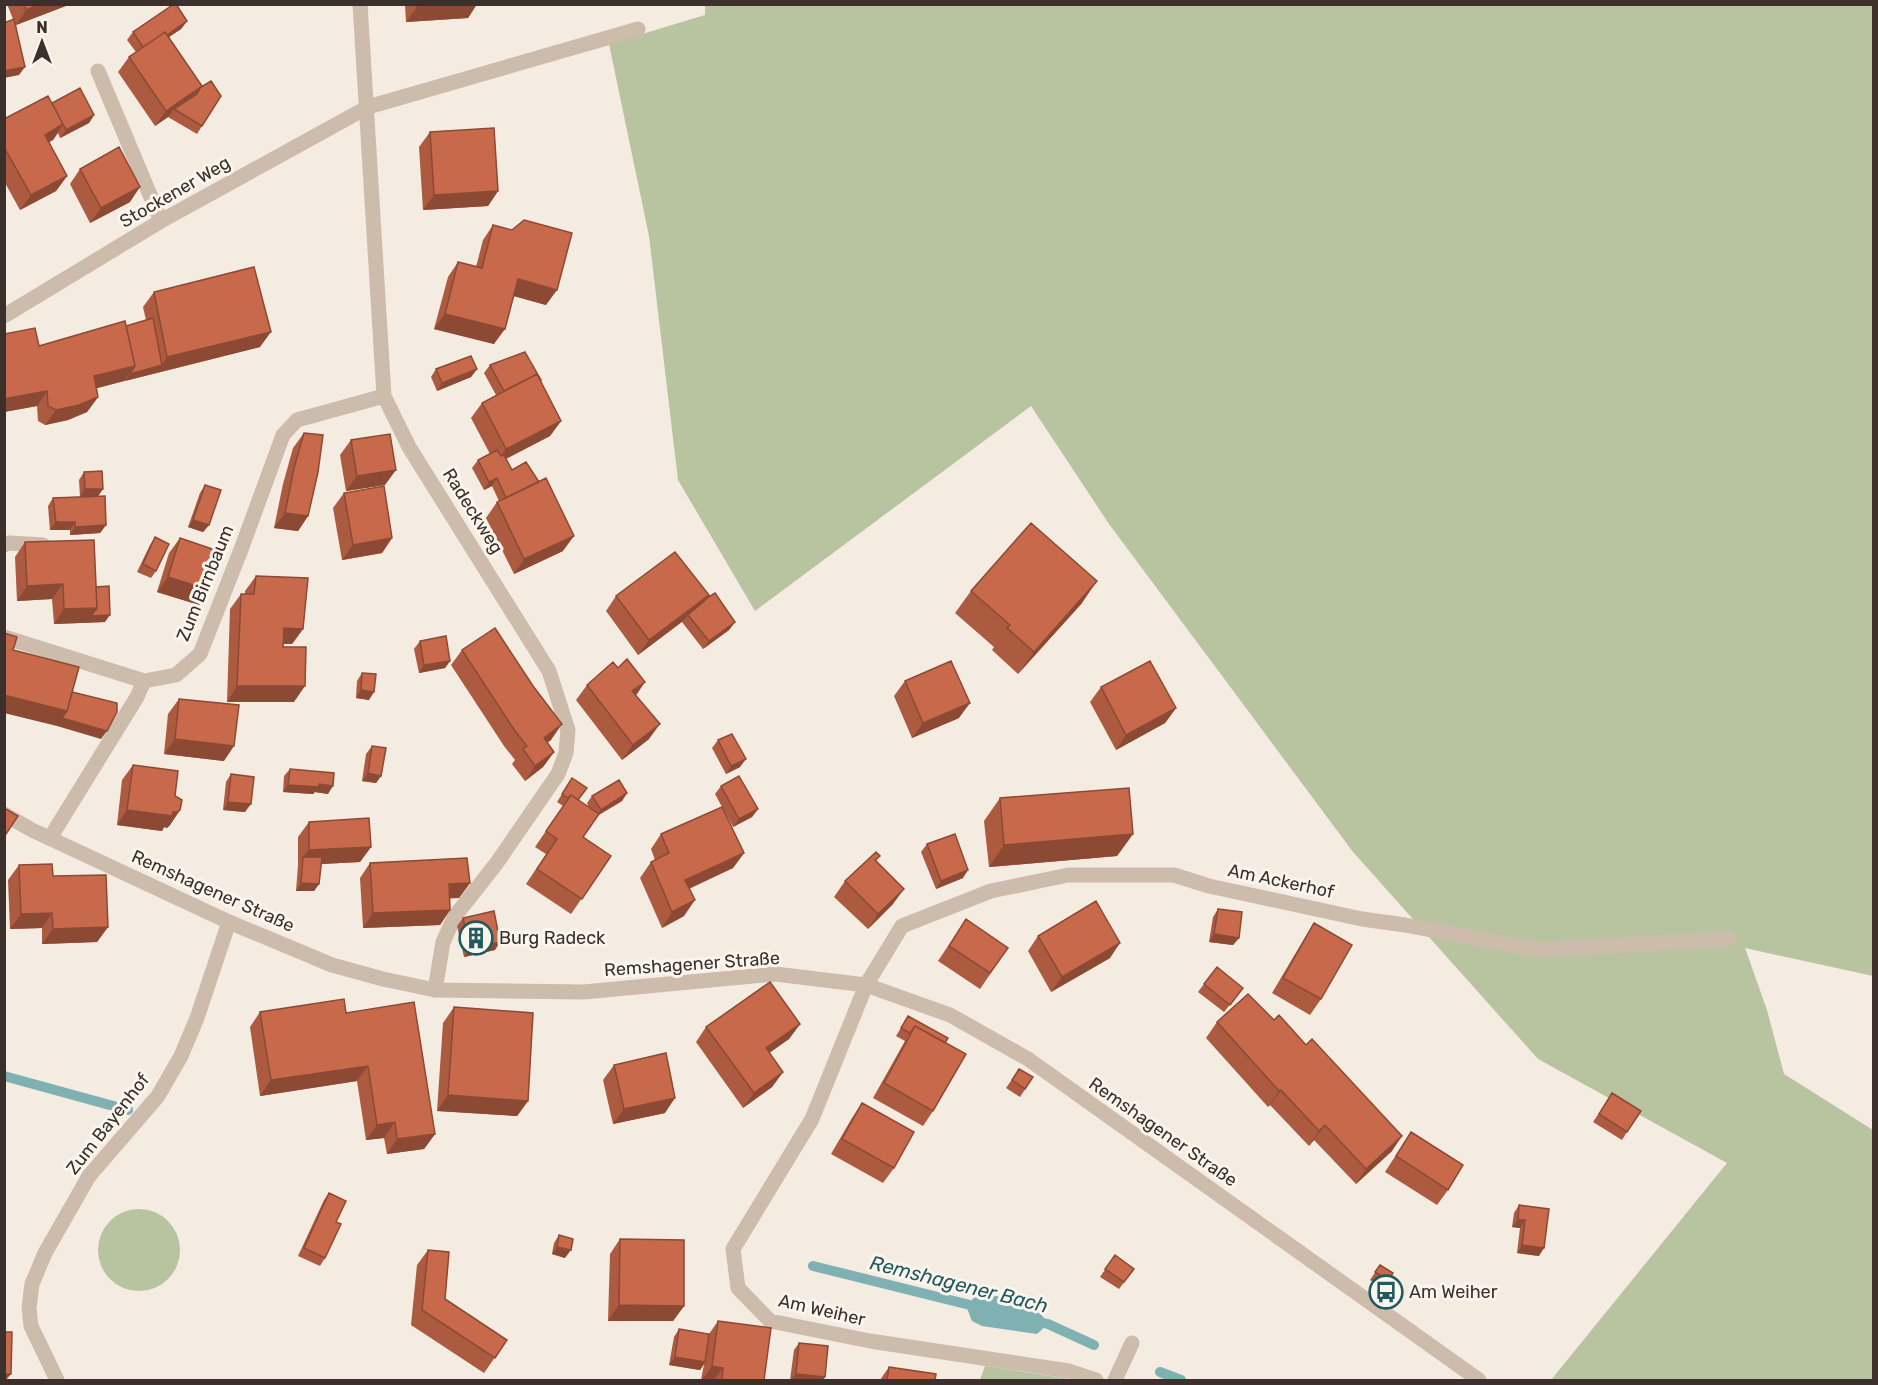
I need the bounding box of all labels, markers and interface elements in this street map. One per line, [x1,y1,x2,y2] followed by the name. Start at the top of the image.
[12,12,72,72] north arrow
[36,18,48,37] text: N
[116,152,234,232] street label: Stockener Weg
[438,464,508,558] street label: Radeckweg
[172,522,238,644] street label: Zum Birnbaum
[128,845,298,937] street label: Remshagener Straße
[1226,859,1336,903] street label: Am Ackerhof
[458,920,494,956] building icon: Burg Radeck
[499,927,606,949] place label: Burg Radeck
[603,947,781,981] street label: Remshagener Straße
[62,1069,154,1179] street label: Zum Bayenhof
[1085,1073,1241,1191] street label: Remshagener Straße
[867,1250,1051,1318] water label: Remshagener Bach
[1368,1274,1404,1310] bus stop icon: Am Weiher
[1409,1281,1498,1303] place label: Am Weiher
[776,1289,868,1331] street label: Am Weiher

